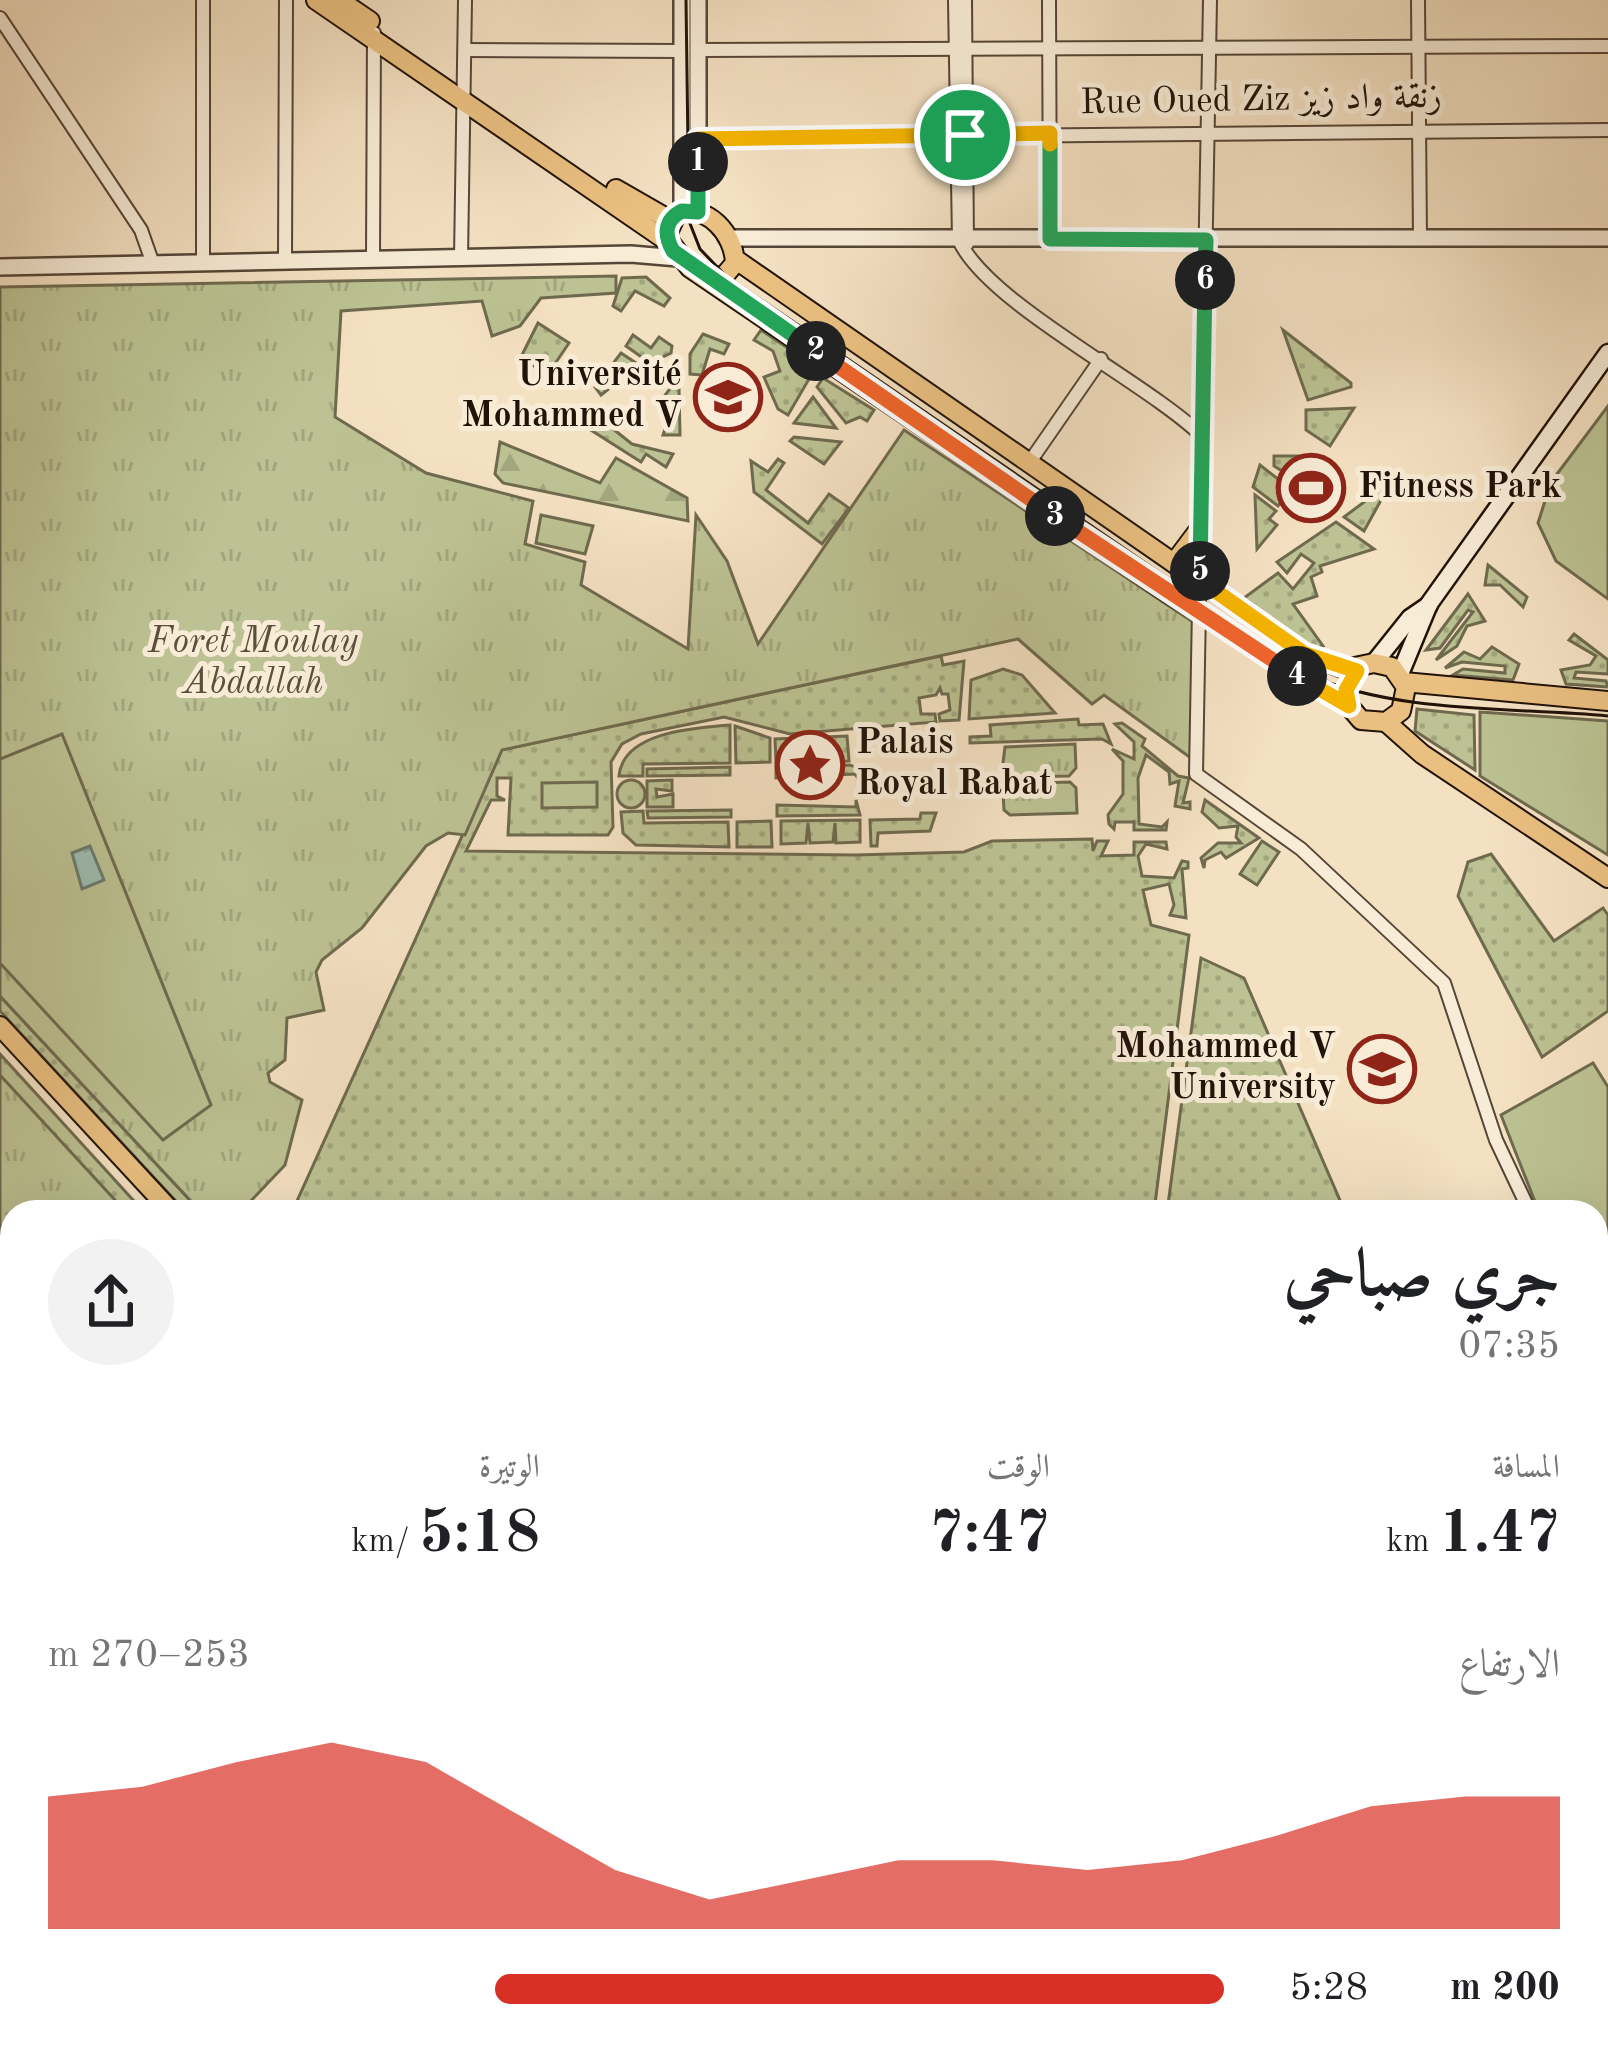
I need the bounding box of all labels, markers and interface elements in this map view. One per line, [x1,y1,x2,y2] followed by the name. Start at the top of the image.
[1080,80,1442,122] street label: Rue Oued Ziz زنقة واد زيز
[914,84,1016,186] pin
[932,102,998,168] icon: arrive
[668,132,728,192] pin: 1
[688,145,708,178] text: 1
[1175,250,1235,310] pin: 6
[1195,263,1215,296] text: 6
[786,321,846,381] pin: 2
[806,334,826,367] text: 2
[462,358,682,435] place label: Université Mohammed V
[693,362,763,432] school or university icon: Université Mohammed V
[1276,453,1346,523] sports icon: Fitness Park
[1358,470,1562,506] place label: Fitness Park
[1025,486,1085,546] pin: 3
[1045,499,1065,532] text: 3
[1170,541,1230,601] pin: 5
[1190,554,1210,587] text: 5
[147,625,359,702] park label: Foret Moulay Abdallah
[1267,646,1327,706] pin: 4
[1287,659,1307,692] text: 4
[856,726,1052,803] place label: Palais Royal Rabat
[775,730,845,800] place icon: Palais Royal Rabat
[1116,1030,1336,1107] place label: Mohammed V University
[1347,1034,1417,1104] school or university icon: Mohammed V University
[48,1239,174,1365] button: share
[1284,1245,1560,1311] text: جري صباحي
[1459,1327,1560,1366] text: 07:35
[479,1452,540,1485] text: الوتيرة
[987,1452,1050,1485] text: الوقت
[1493,1452,1560,1485] text: المسافة
[419,1505,540,1565] text: 5:18
[929,1505,1050,1565] text: 7:47
[1439,1505,1560,1565] text: 1.47
[351,1526,419,1559] text: /km
[1386,1526,1439,1559] text: km
[48,1636,250,1675] text: 253–270 m
[1459,1646,1560,1685] text: الارتفاع
[1289,1969,1368,2008] text: 5:28
[1450,1969,1560,2008] text: 200 m

